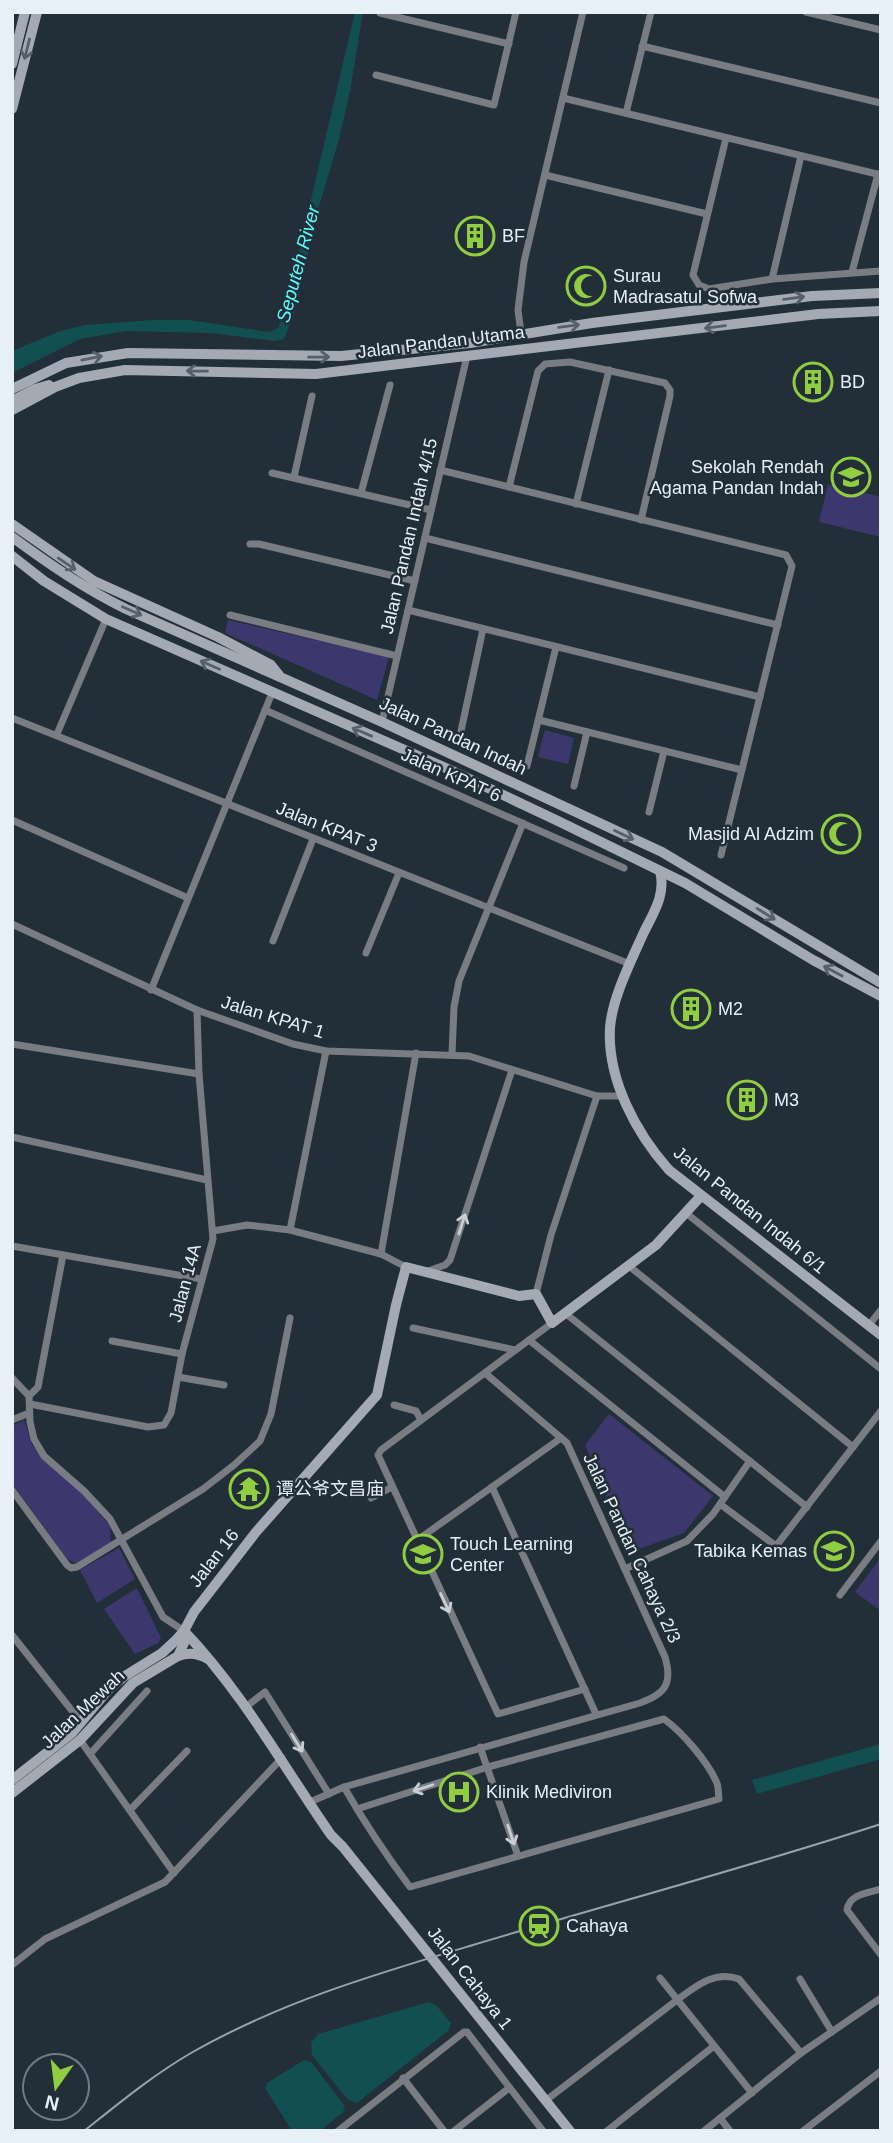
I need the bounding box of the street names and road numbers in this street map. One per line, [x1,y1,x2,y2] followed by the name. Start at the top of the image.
[356,322,527,362] street label: Jalan Pandan Utama
[377,436,441,636] street label: Jalan Pandan Indah 4/15
[376,693,530,779] street label: Jalan Pandan Indah
[398,744,504,806] street label: Jalan KPAT 6
[274,798,380,856] street label: Jalan KPAT 3
[219,992,327,1042] street label: Jalan KPAT 1
[670,1142,830,1278] street label: Jalan Pandan Indah 6/1
[165,1242,205,1324] street label: Jalan 14A
[579,1450,685,1646] street label: Jalan Pandan Cahaya 2/3
[185,1525,243,1591] street label: Jalan 16
[37,1666,129,1752] street label: Jalan Mewah
[424,1923,516,2033] street label: Jalan Cahaya 1

